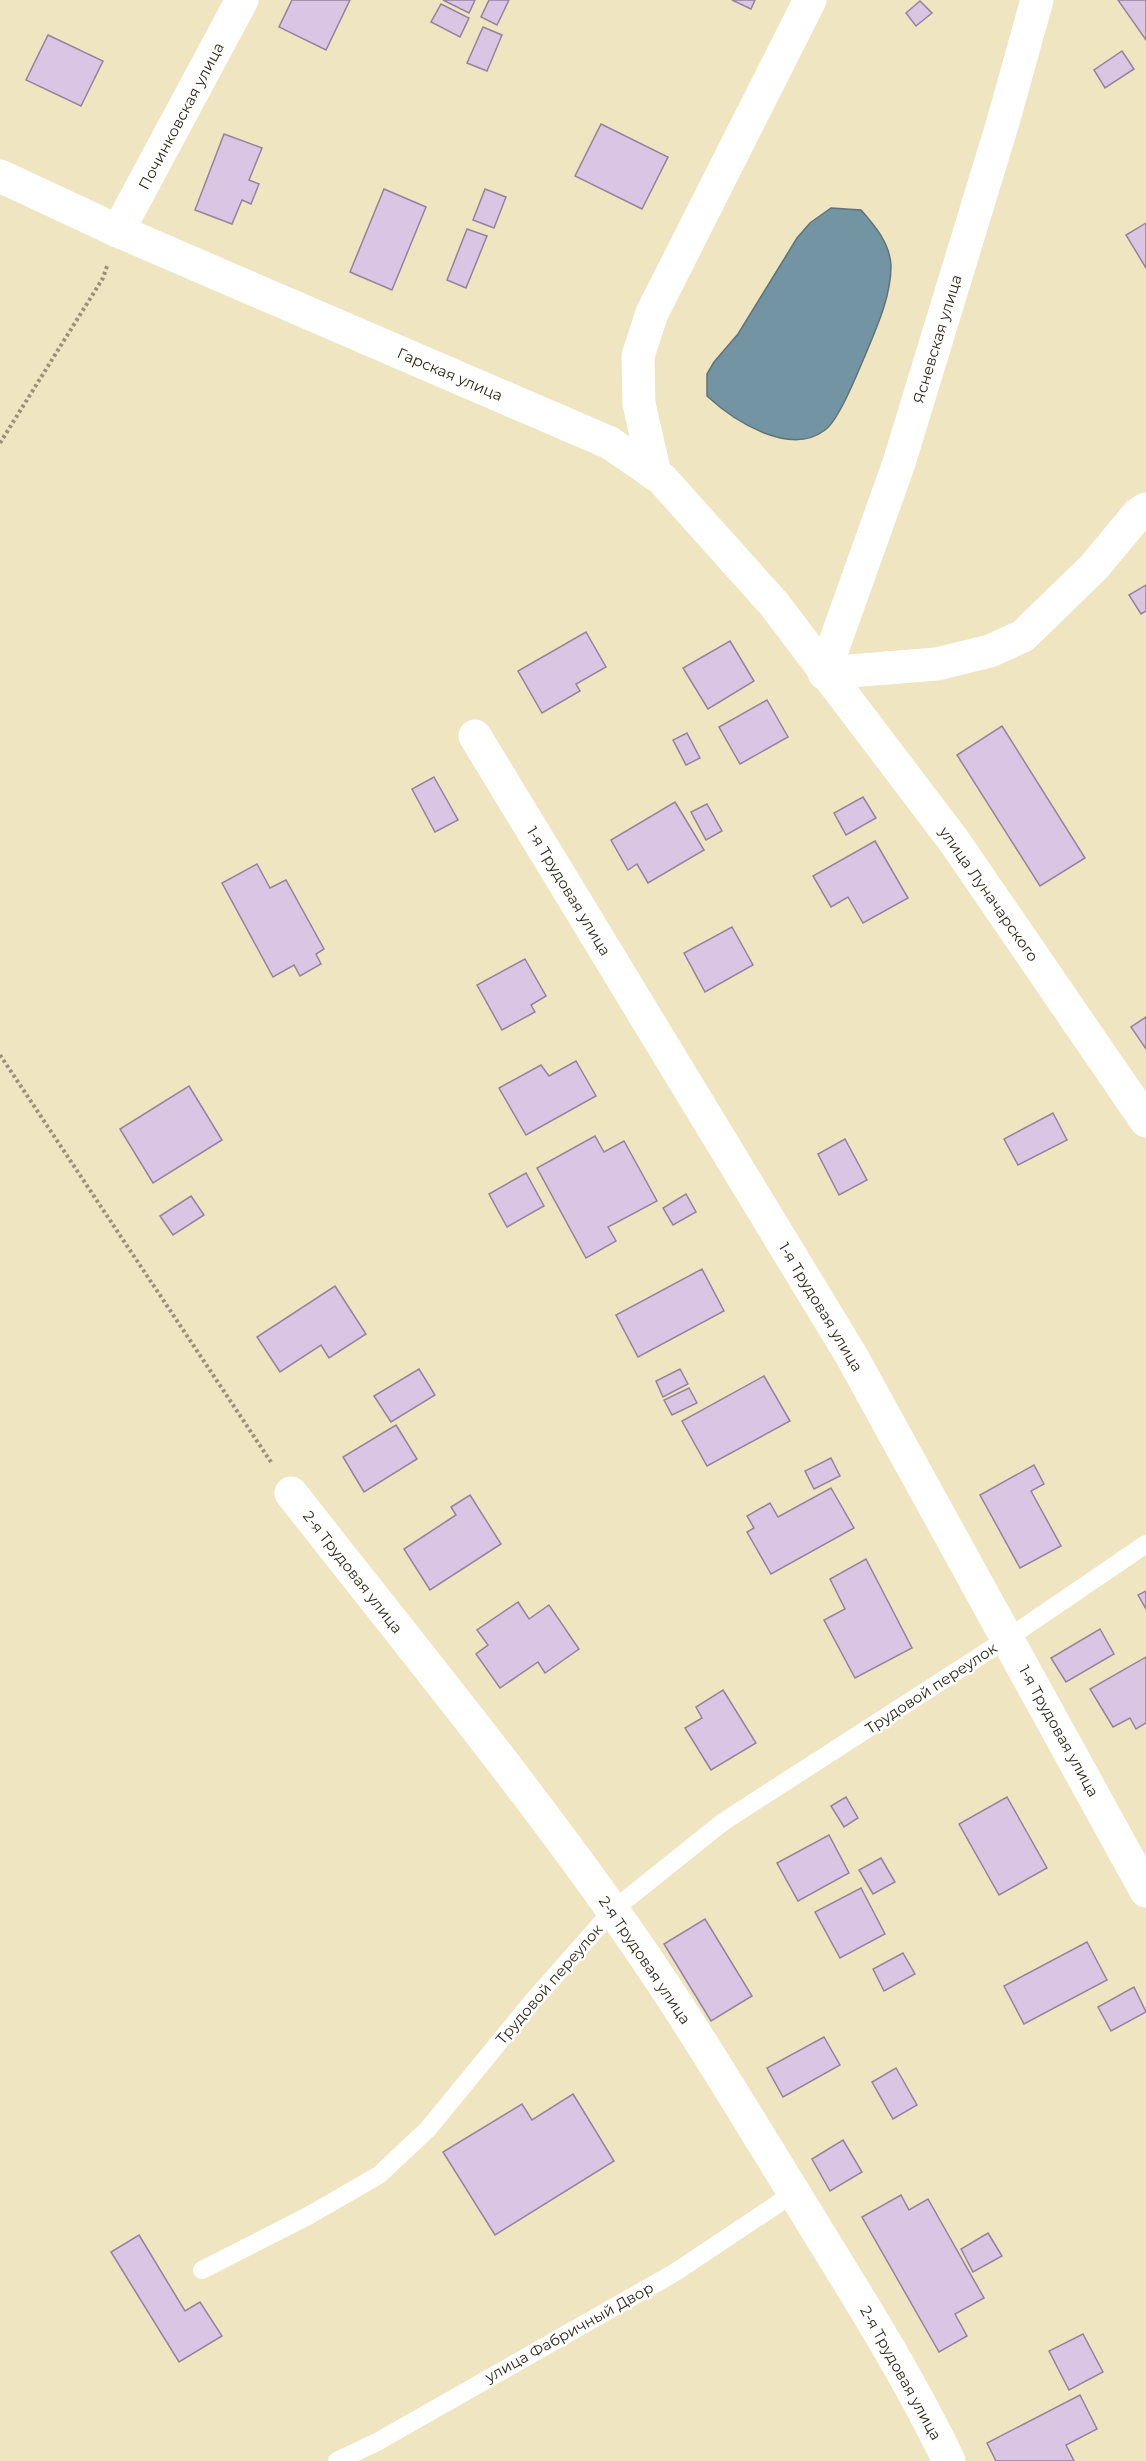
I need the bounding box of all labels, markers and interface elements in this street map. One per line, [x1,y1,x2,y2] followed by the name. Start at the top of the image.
[134,39,228,193] street label: Починковская улица
[908,272,966,406] street label: Ясневская улица
[394,343,506,405] street label: Гарская улица
[935,822,1043,965] street label: улица Луначарского
[523,823,615,959] street label: 1-я Трудовая улица
[775,1239,867,1375] street label: 1-я Трудовая улица
[299,1507,407,1637] street label: 2-я Трудовая улица
[861,1638,1001,1738] street label: Трудовой переулок
[1015,1662,1103,1800] street label: 1-я Трудовая улица
[595,1892,695,2028] street label: 2-я Трудовая улица
[491,1920,607,2048] street label: Трудовой переулок
[481,2278,657,2387] street label: улица Фабричный Двор
[856,2303,946,2443] street label: 2-я Трудовая улица

